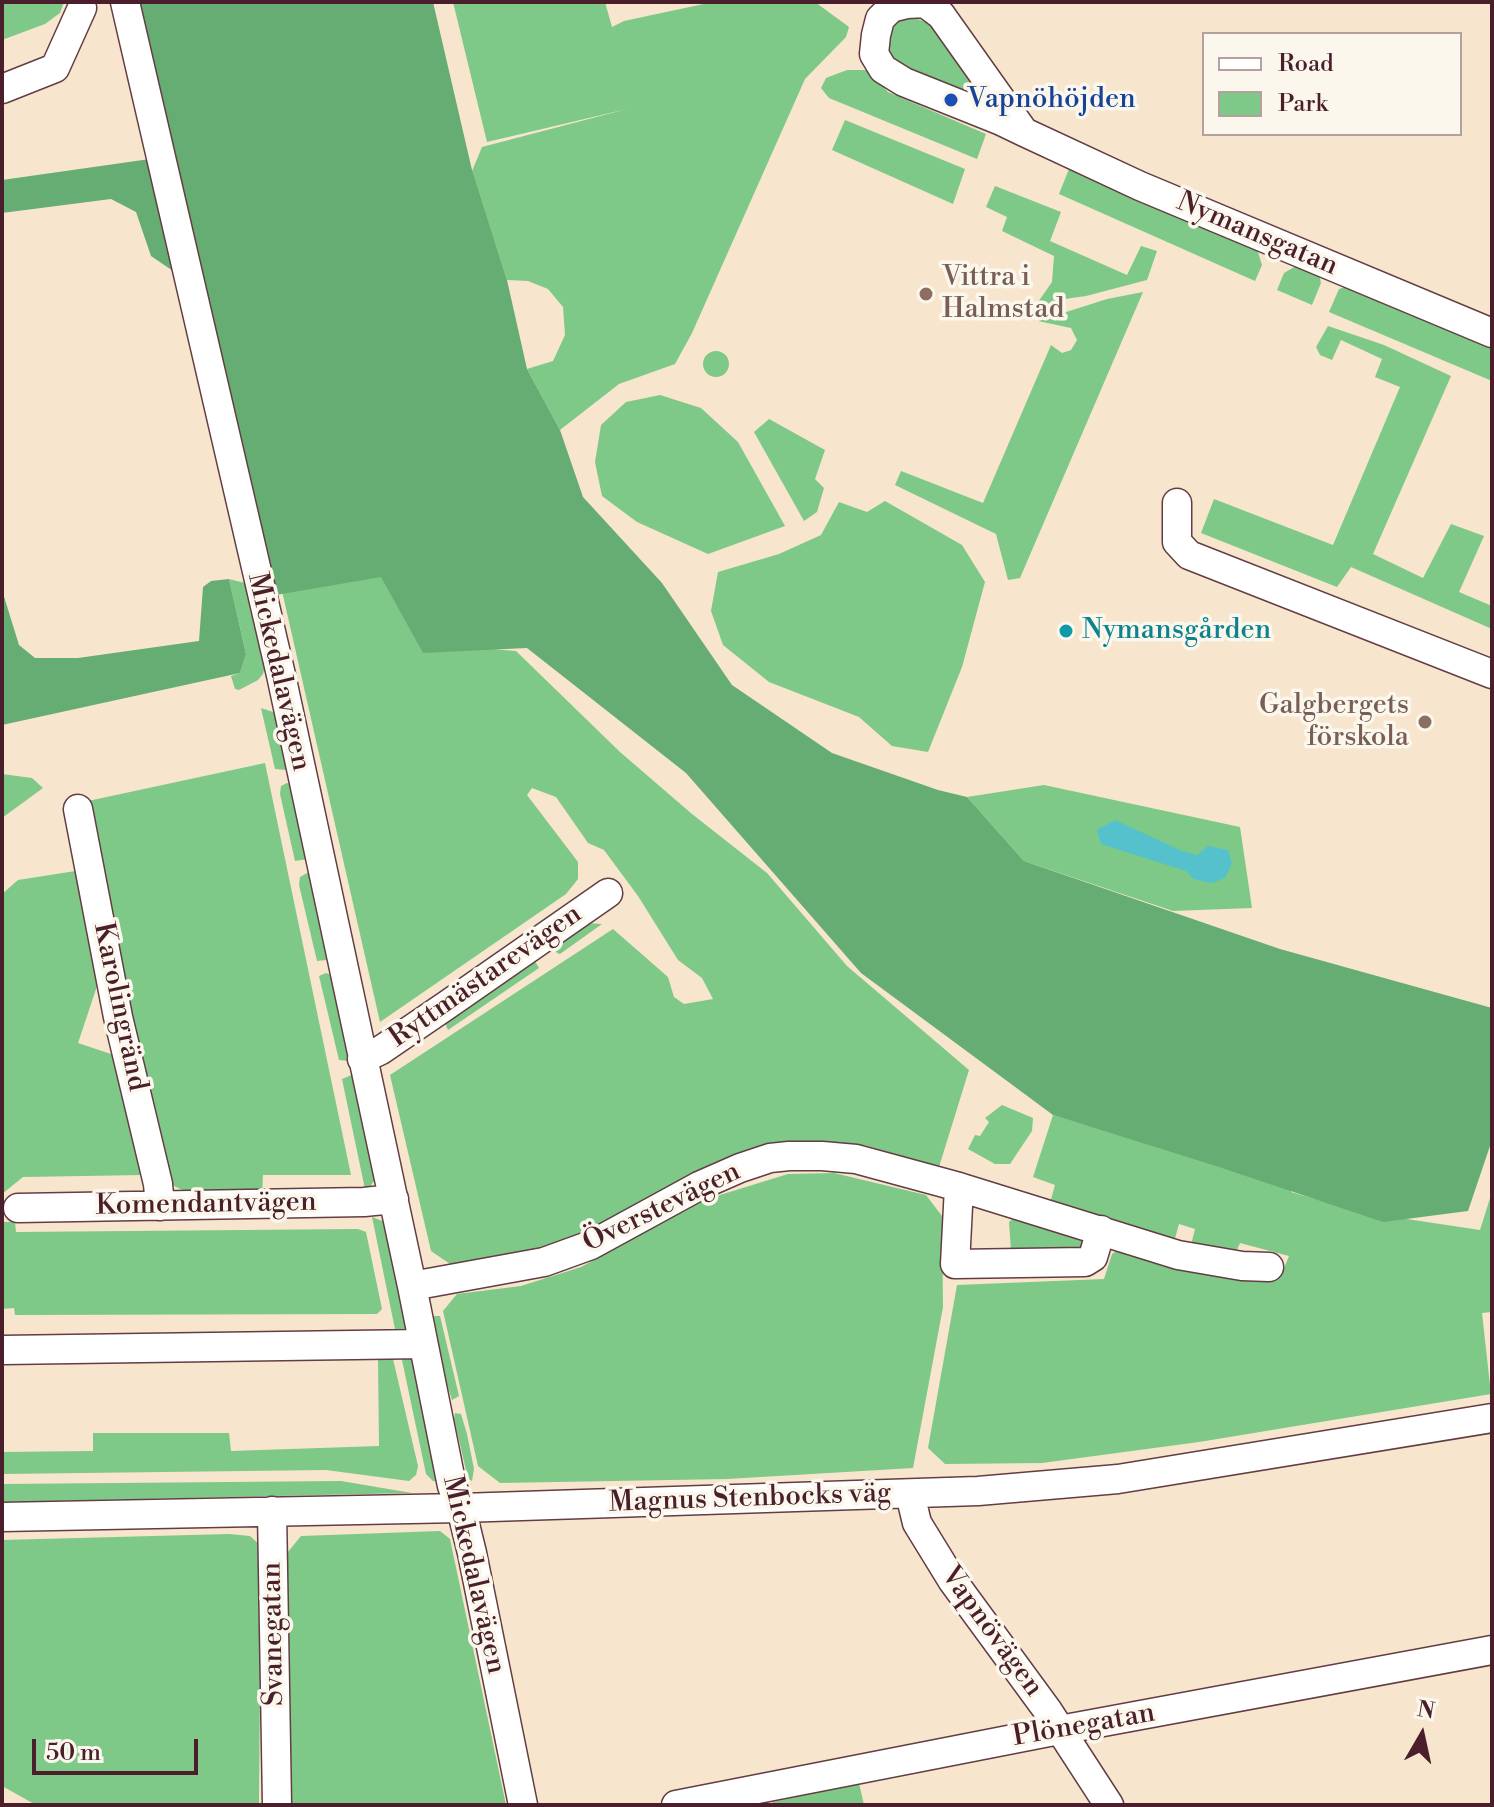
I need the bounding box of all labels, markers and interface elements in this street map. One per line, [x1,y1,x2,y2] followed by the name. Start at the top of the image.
[1202,32,1462,136] legend
[1278,49,1334,79] text: Road
[967,83,1136,117] place label: Vapnöhöjden
[1278,89,1328,119] text: Park
[942,91,960,109] marker: Vapnöhöjden
[1171,186,1343,284] street label: Nymansgatan
[942,261,1064,327] place label: Vittra i Halmstad
[917,285,935,303] marker: Vittra i Halmstad
[239,570,317,774] street label: Mickedalavägen
[1082,614,1271,648] place label: Nymansgården
[1057,622,1075,640] marker: Nymansgården
[1259,689,1409,755] place label: Galgbergets förskola
[1416,713,1434,731] marker: Galgbergets förskola
[383,898,589,1056] street label: Ryttmästarevägen
[85,920,153,1094] street label: Karolingränd
[578,1155,746,1261] street label: Överstevägen
[95,1186,317,1224] street label: Komendantvägen
[434,1473,512,1677] street label: Mickedalavägen
[608,1477,892,1521] street label: Magnus Stenbocks väg
[932,1560,1050,1704] street label: Vapnövägen
[256,1562,292,1706] street label: Svanegatan
[1382,1695,1462,1775] north arrow
[1415,1696,1437,1725] text: N
[1010,1697,1158,1755] street label: Plönegatan
[36,1723,202,1773] scale bar
[46,1738,101,1768] text: 50 m

